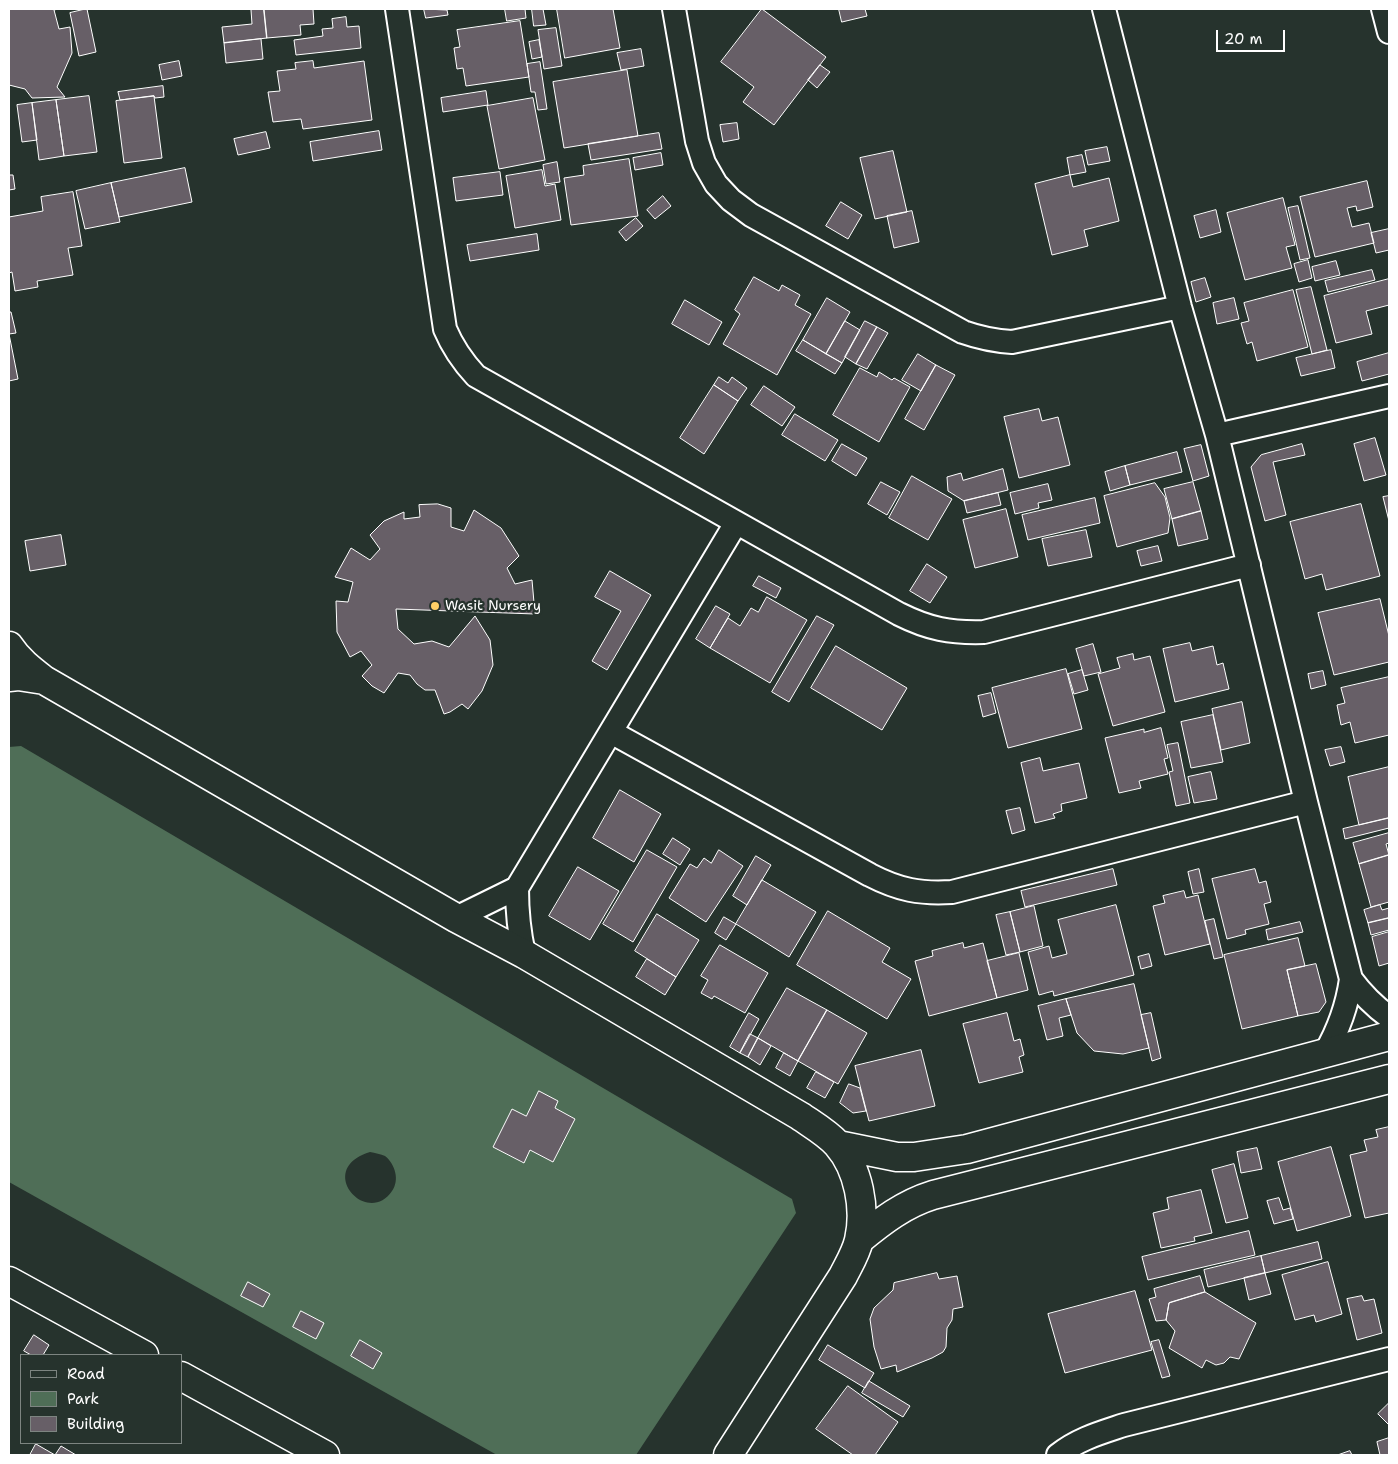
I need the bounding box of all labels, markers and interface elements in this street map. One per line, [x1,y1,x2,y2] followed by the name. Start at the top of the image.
[1218,20,1287,52] scale bar
[1224,29,1263,49] text: 20 m
[445,598,541,614] place label: Wasit Nursery
[429,600,441,612] marker: Wasit Nursery
[20,1354,182,1444] legend
[67,1364,105,1384] text: Road
[67,1389,99,1409] text: Park
[67,1414,124,1434] text: Building

